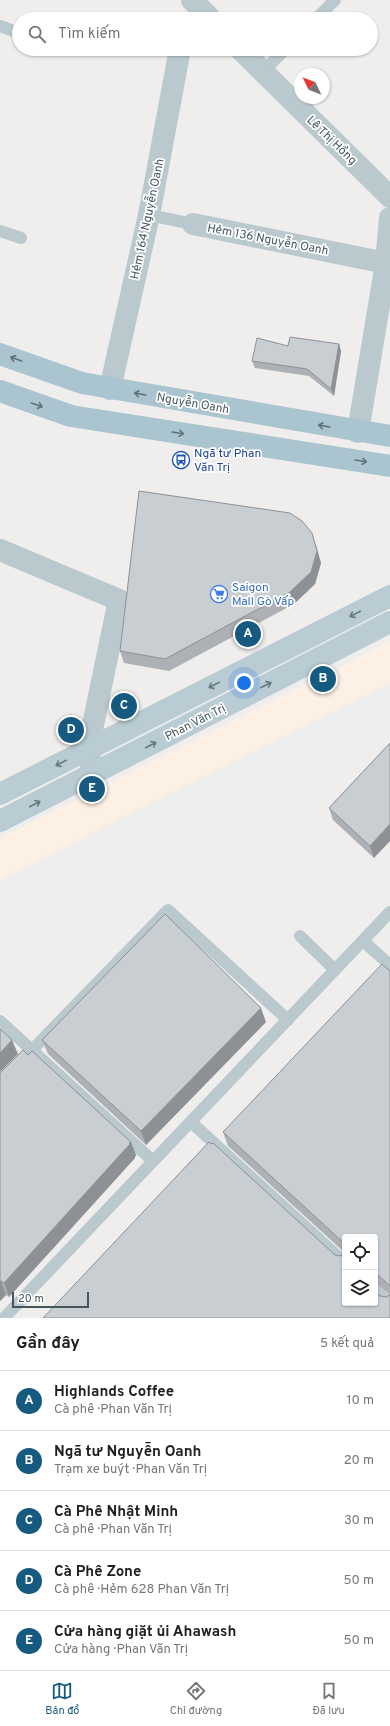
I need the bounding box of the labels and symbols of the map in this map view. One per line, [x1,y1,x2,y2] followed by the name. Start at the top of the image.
[294,68,330,104] north arrow
[303,113,360,169] street label: Lê Thị Hồng
[127,157,169,281] street label: Hẻm 164 Nguyễn Oanh
[206,220,330,260] street label: Hẻm 136 Nguyễn Oanh
[10,355,22,363] one-way arrow
[134,390,147,398] one-way arrow
[155,390,230,418] street label: Nguyễn Oanh
[30,401,42,409] one-way arrow
[318,422,331,430] one-way arrow
[171,429,184,437] one-way arrow
[194,446,261,476] place label: Ngã tư Phan Văn Trị
[171,450,191,470] bus stop icon: Ngã tư Phan Văn Trị
[354,457,367,465] one-way arrow
[232,580,294,610] place label: Saigon Mall Gò Vấp
[209,584,229,604] supermarket icon: Saigon Mall Gò Vấp
[349,610,361,618] one-way arrow
[235,619,261,649] pin: A
[310,664,336,694] pin: B
[234,673,254,693] your location
[260,681,272,689] one-way arrow
[209,682,221,689] one-way arrow
[111,691,137,721] pin: C
[162,701,229,745] street label: Phan Văn Trị
[58,715,84,745] pin: D
[144,740,156,748] one-way arrow
[55,760,67,767] one-way arrow
[79,774,105,804] pin: E
[28,799,40,807] one-way arrow
[12,1290,89,1309] scale bar

